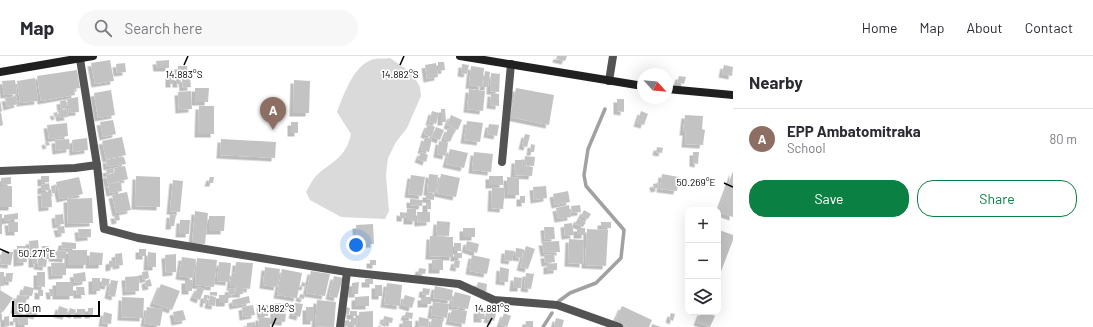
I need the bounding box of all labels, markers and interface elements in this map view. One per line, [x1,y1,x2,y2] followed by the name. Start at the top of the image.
[78,10,358,46] search box
[20,16,54,39] text: Map
[92,17,114,39] icon: search
[124,19,202,37] text: Search here
[862,19,898,36] text: Home
[920,19,944,36] text: Map
[966,19,1003,36] text: About
[1025,19,1073,36] text: Contact
[165,68,203,80] text: 14.883°S
[381,68,419,80] text: 14.882°S
[637,68,673,104] north arrow
[749,72,803,92] text: Nearby
[260,97,286,130] pin: A
[787,122,921,140] text: EPP Ambatomitraka
[758,131,766,147] text: A
[1050,131,1077,147] text: 80 m
[787,140,825,156] text: School
[676,176,716,188] text: 50.269°E
[749,180,909,217] button: Save
[917,180,1077,217] button: Share
[685,207,721,315] map controls
[685,207,721,243] button: +
[346,235,366,255] your location
[685,243,721,279] button: −
[18,247,56,259] text: 50.271°E
[685,279,721,315] button: layers
[12,299,100,318] scale bar
[18,301,41,314] text: 50 m
[257,302,295,314] text: 14.882°S
[474,302,510,314] text: 14.881°S

